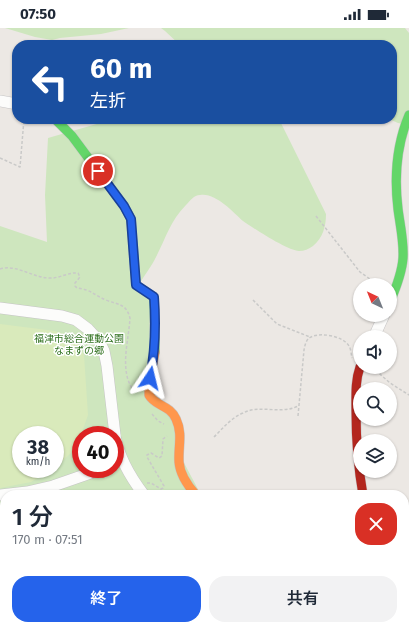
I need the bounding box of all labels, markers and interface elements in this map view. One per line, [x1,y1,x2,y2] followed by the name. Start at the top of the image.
[20,5,56,23] text: 07:50
[90,52,152,85] text: 60 m
[24,56,76,108] icon: left
[90,90,126,112] text: 左折
[81,154,115,188] pin
[87,160,109,182] icon: arrive
[353,278,397,322] north arrow
[353,278,397,478] map controls
[353,330,397,374] button: sound
[34,333,124,357] park label: 福津市総合運動公園 なまずの郷
[129,357,171,399] position arrow
[353,382,397,426] button: search
[72,426,124,478] speed limit sign: 40
[353,434,397,478] button: layers
[27,435,49,459] text: 38
[26,456,50,468] text: km/h
[12,503,53,531] text: 1 分
[355,503,397,545] button: close
[12,532,83,547] text: 170 m · 07:51
[12,576,201,622] button: 終了
[209,576,397,622] button: 共有

